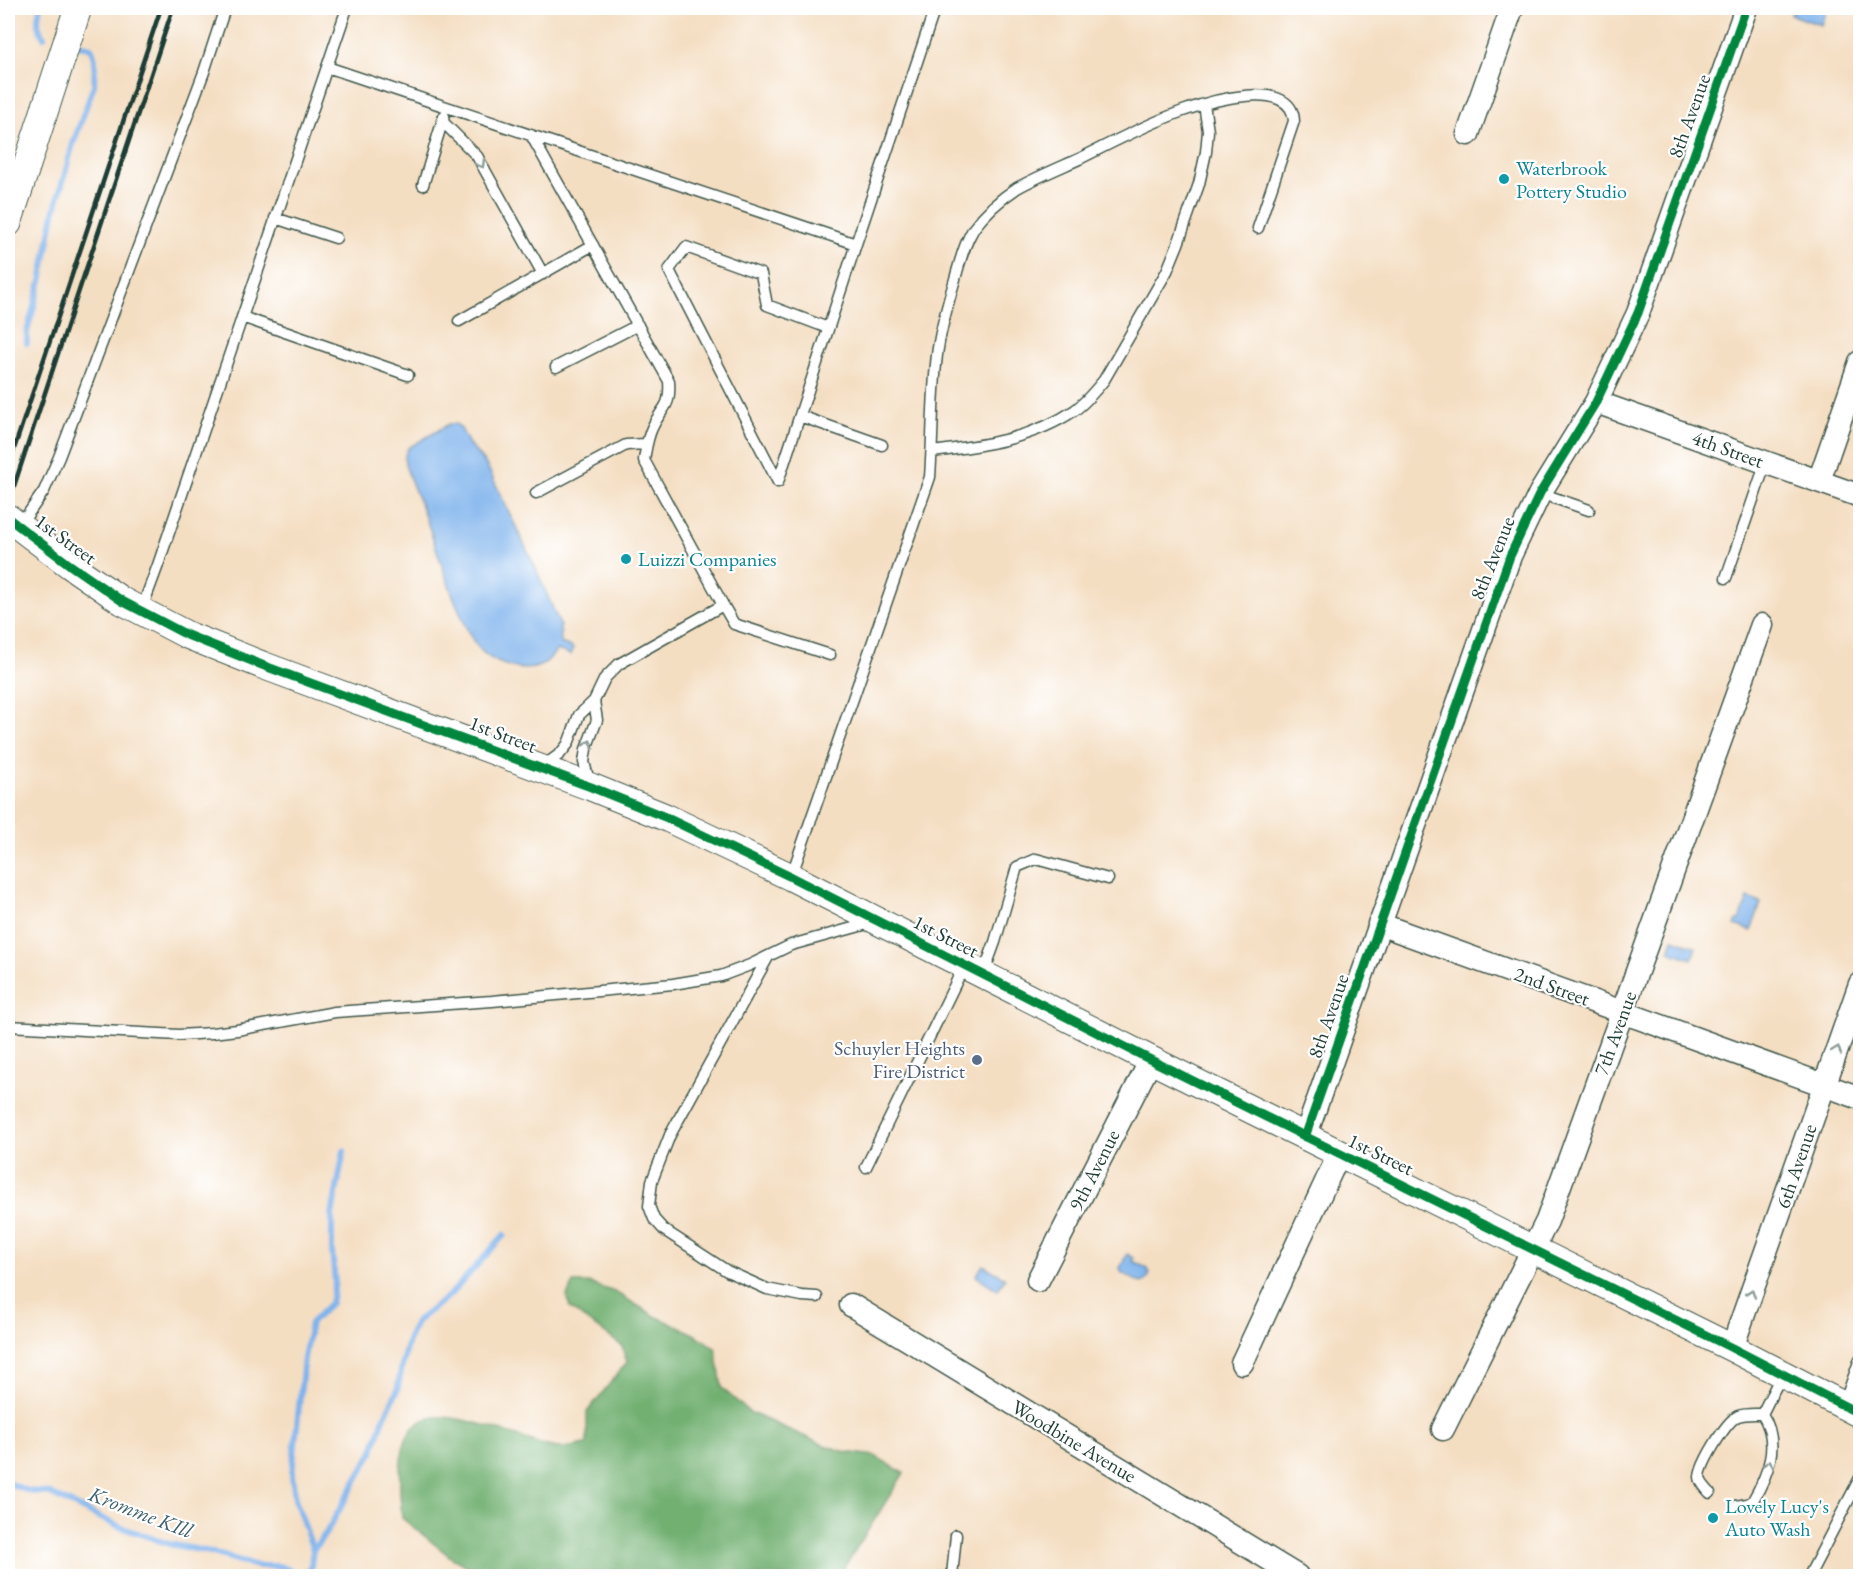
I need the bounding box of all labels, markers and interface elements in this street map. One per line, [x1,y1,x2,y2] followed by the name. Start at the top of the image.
[1662,70,1716,162] street label: 8th Avenue
[1516,155,1627,204] place label: Waterbrook Pottery Studio
[474,158,485,168] one-way arrow
[1497,172,1511,186] marker: Waterbrook Pottery Studio
[1689,424,1768,474] street label: 4th Street
[30,508,103,571] street label: 1st Street
[1464,512,1521,603] street label: 8th Avenue
[638,546,776,572] place label: Luizzi Companies
[619,552,633,566] marker: Luizzi Companies
[466,709,541,759] street label: 1st Street
[581,739,594,750] one-way arrow
[909,908,984,964] street label: 1st Street
[1511,960,1594,1012] street label: 2nd Street
[1301,970,1355,1062] street label: 8th Avenue
[1588,987,1642,1079] street label: 7th Avenue
[834,1035,966,1084] place label: Schuyler Heights Fire District
[1829,1045,1842,1056] one-way arrow
[970,1053,984,1067] marker: Schuyler Heights Fire District
[1769,1120,1823,1212] street label: 6th Avenue
[1063,1125,1126,1215] street label: 9th Avenue
[1344,1127,1419,1181] street label: 1st Street
[1743,1288,1756,1299] one-way arrow
[1007,1393,1141,1489] street label: Woodbine Avenue
[1761,1459,1774,1469] one-way arrow
[84,1480,197,1544] water label: Kromme KIll
[1724,1493,1829,1542] place label: Lovely Lucy's Auto Wash
[1706,1511,1720,1525] marker: Lovely Lucy's Auto Wash

